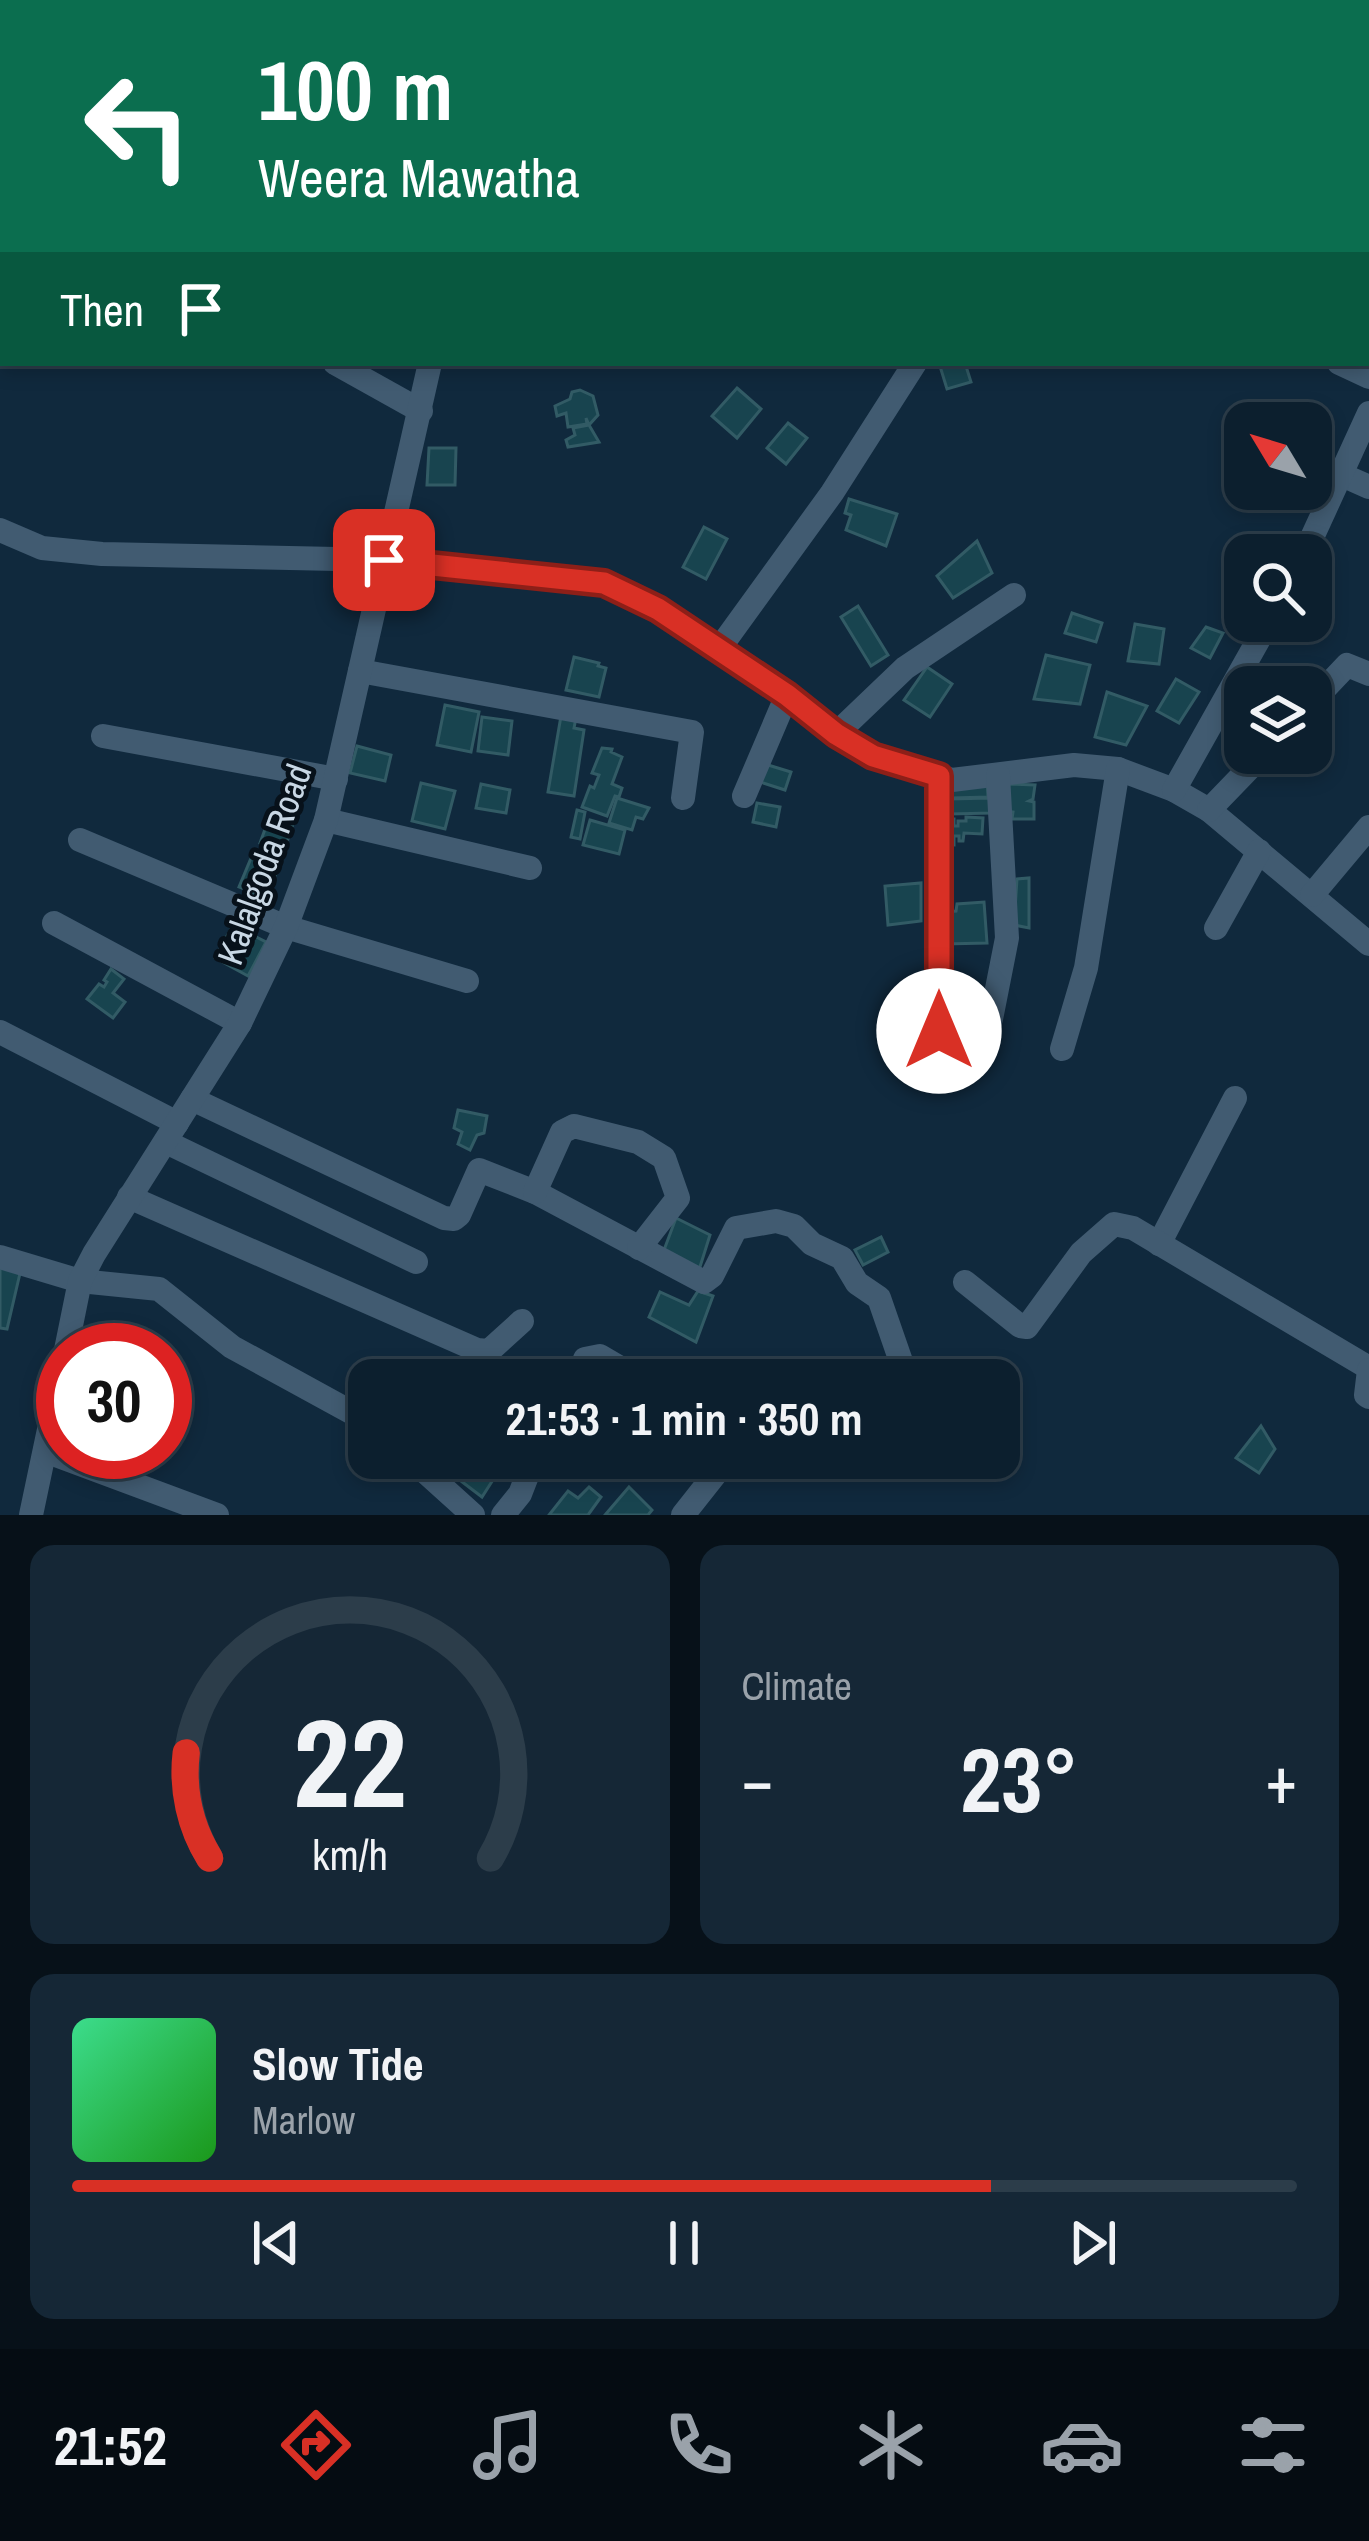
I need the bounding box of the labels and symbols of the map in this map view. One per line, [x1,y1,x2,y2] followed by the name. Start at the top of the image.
[1224,402,1332,510] north arrow
[333,509,435,611] pin
[206,757,322,971] street label: Kalalgoda Road
[876,968,1002,1094] position arrow
[36,1323,192,1479] speed limit sign: 30

